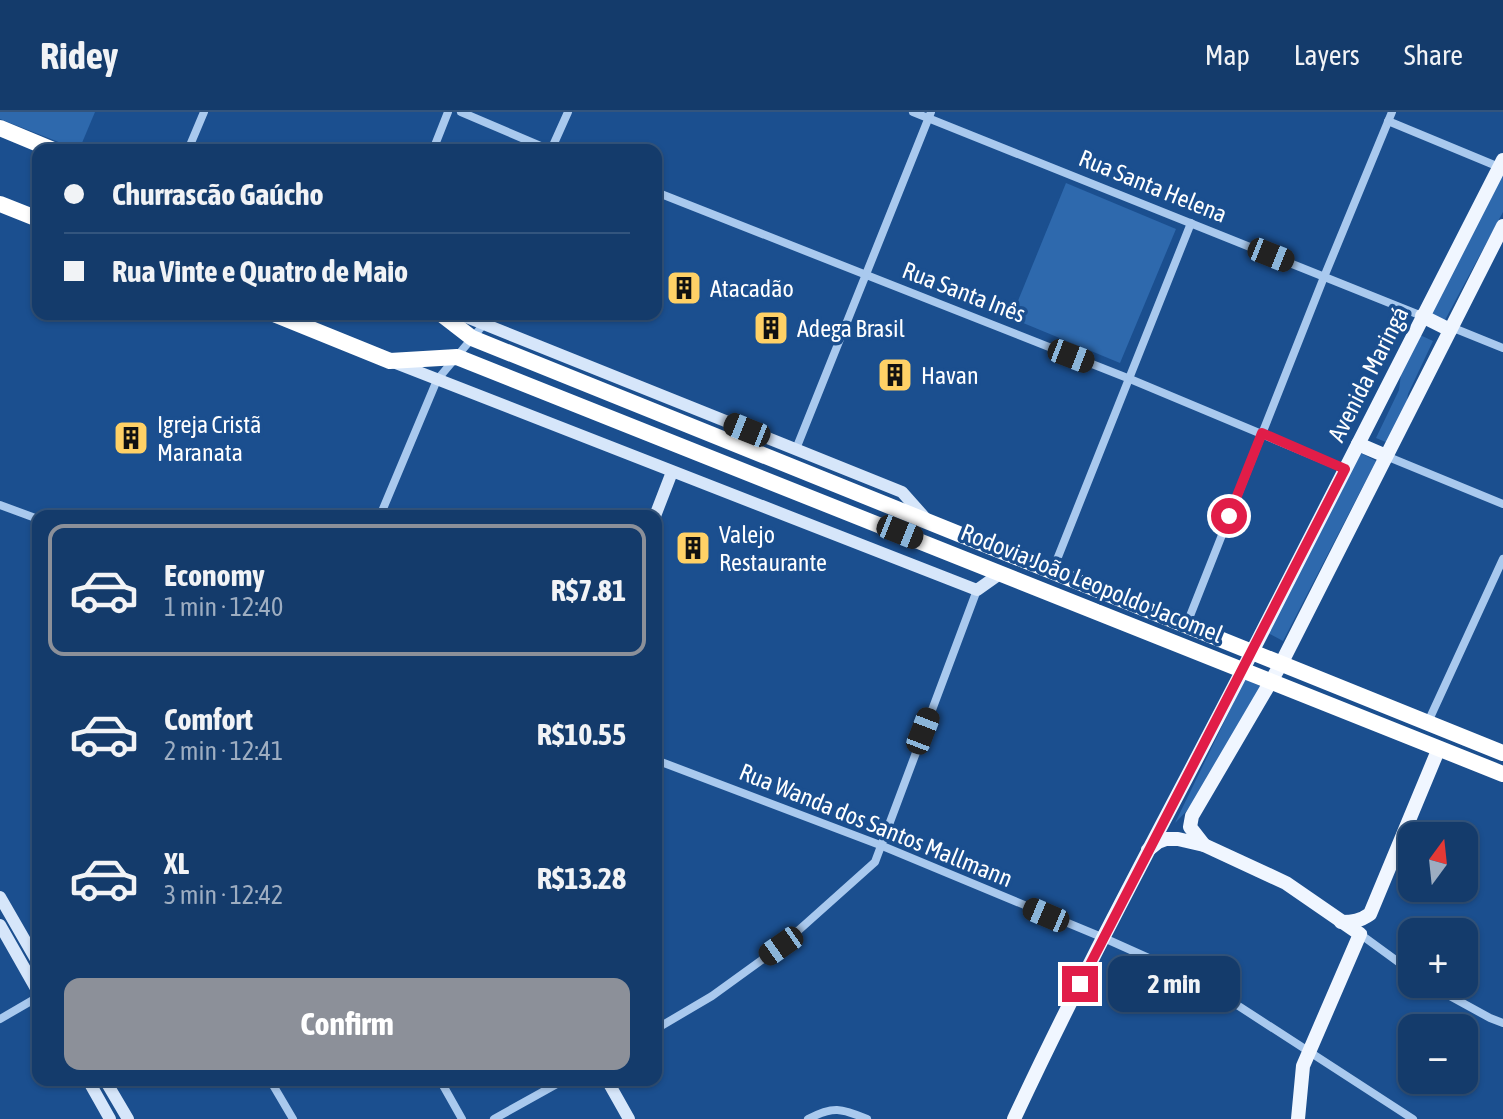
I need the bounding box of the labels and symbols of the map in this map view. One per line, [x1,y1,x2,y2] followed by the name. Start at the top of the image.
[1075,144,1231,228] street label: Rua Santa Helena
[1244,235,1298,275] car
[899,256,1029,328] street label: Rua Santa Inês
[665,269,703,307] building icon: Atacadão
[710,275,794,302] place label: Atacadão
[1322,302,1414,446] street label: Avenida Maringá
[752,309,790,347] building icon: Adega Brasil
[797,315,905,342] place label: Adega Brasil
[1044,336,1098,376] car
[876,356,914,394] building icon: Havan
[921,362,979,389] place label: Havan
[720,410,774,450] car
[157,411,261,466] place label: Igreja Cristã Maranata
[112,419,150,457] building icon: Igreja Cristã Maranata
[1211,498,1247,534] route start
[873,512,927,552] car
[957,518,1227,648] street label: Rodovia João Leopoldo Jacomel
[719,521,827,576] place label: Valejo Restaurante
[674,529,712,567] building icon: Valejo Restaurante
[903,704,943,758] car
[736,758,1016,892] street label: Rua Wanda dos Santos Mallmann
[1398,822,1478,902] north arrow
[1019,895,1073,935] car
[754,922,808,970] car
[1108,956,1240,1012] callout: 2 min
[1062,966,1098,1002] route end

